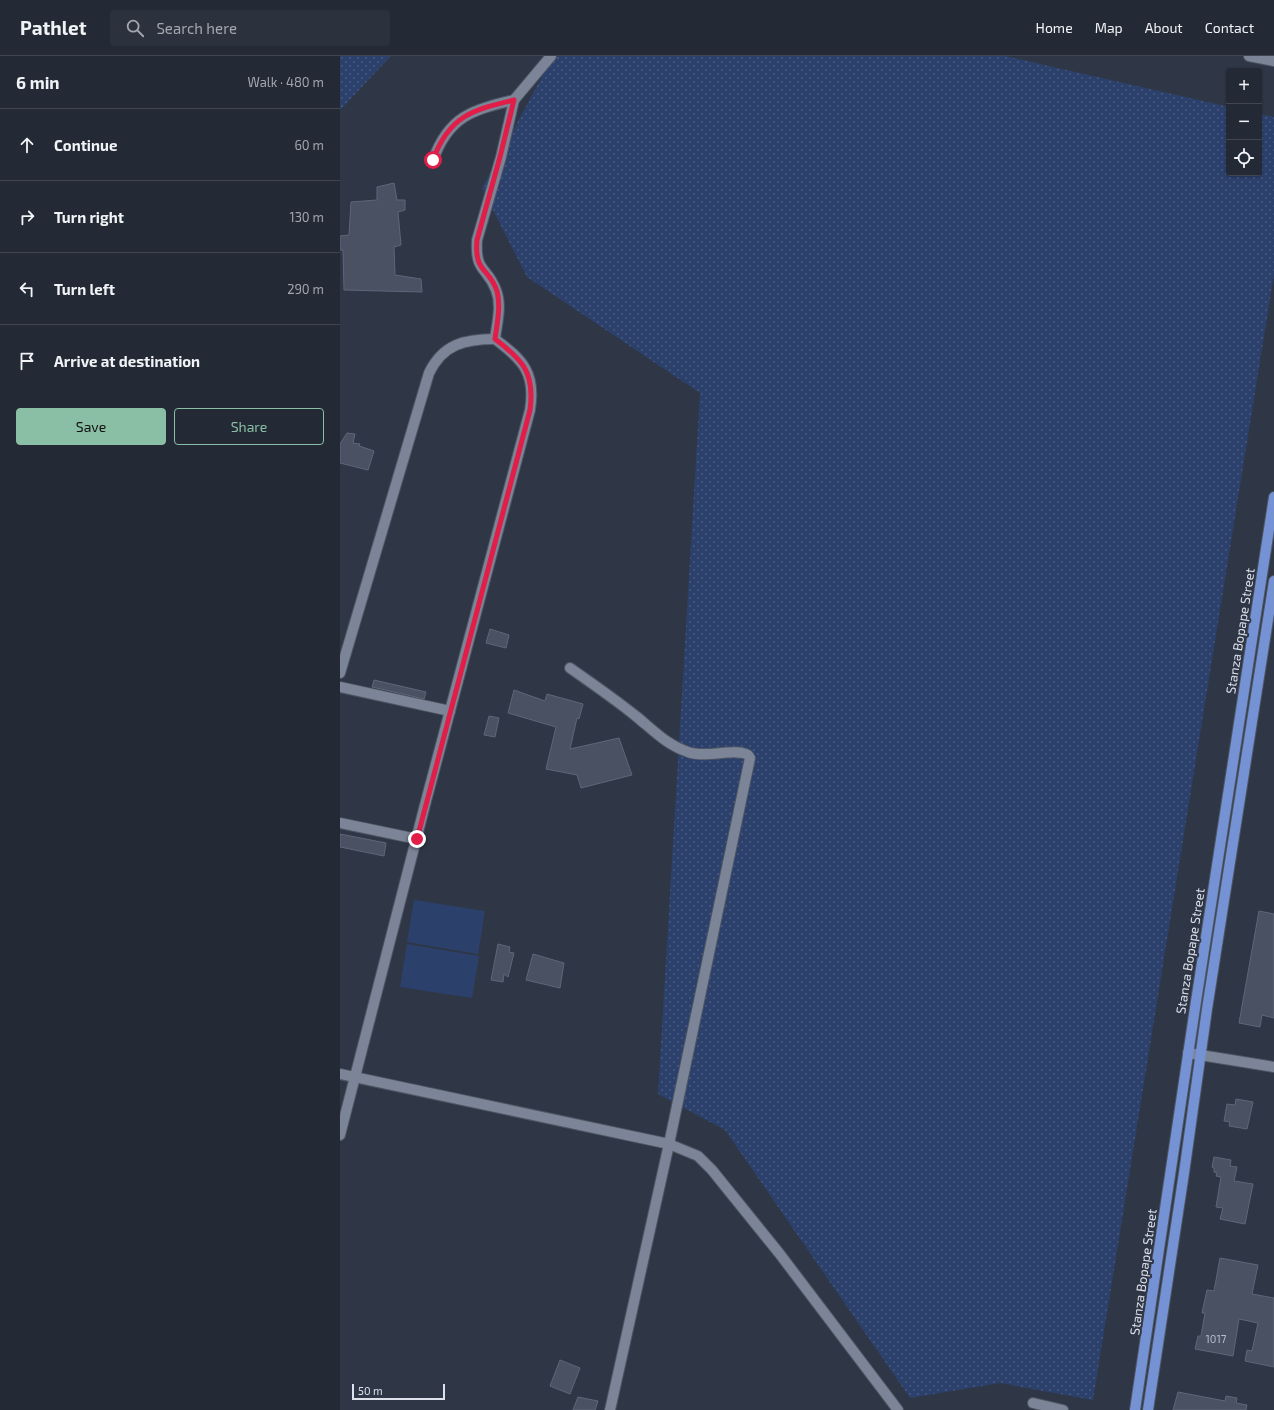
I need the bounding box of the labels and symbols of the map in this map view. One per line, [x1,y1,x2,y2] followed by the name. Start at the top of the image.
[424,151,442,169] route start
[1222,567,1258,695] street label: Stanza Bopape Street
[408,830,426,848] route end
[1172,887,1208,1015] street label: Stanza Bopape Street
[1126,1208,1160,1336] street label: Stanza Bopape Street
[1205,1332,1227,1345] house number: 1017
[352,1382,445,1401] scale bar

